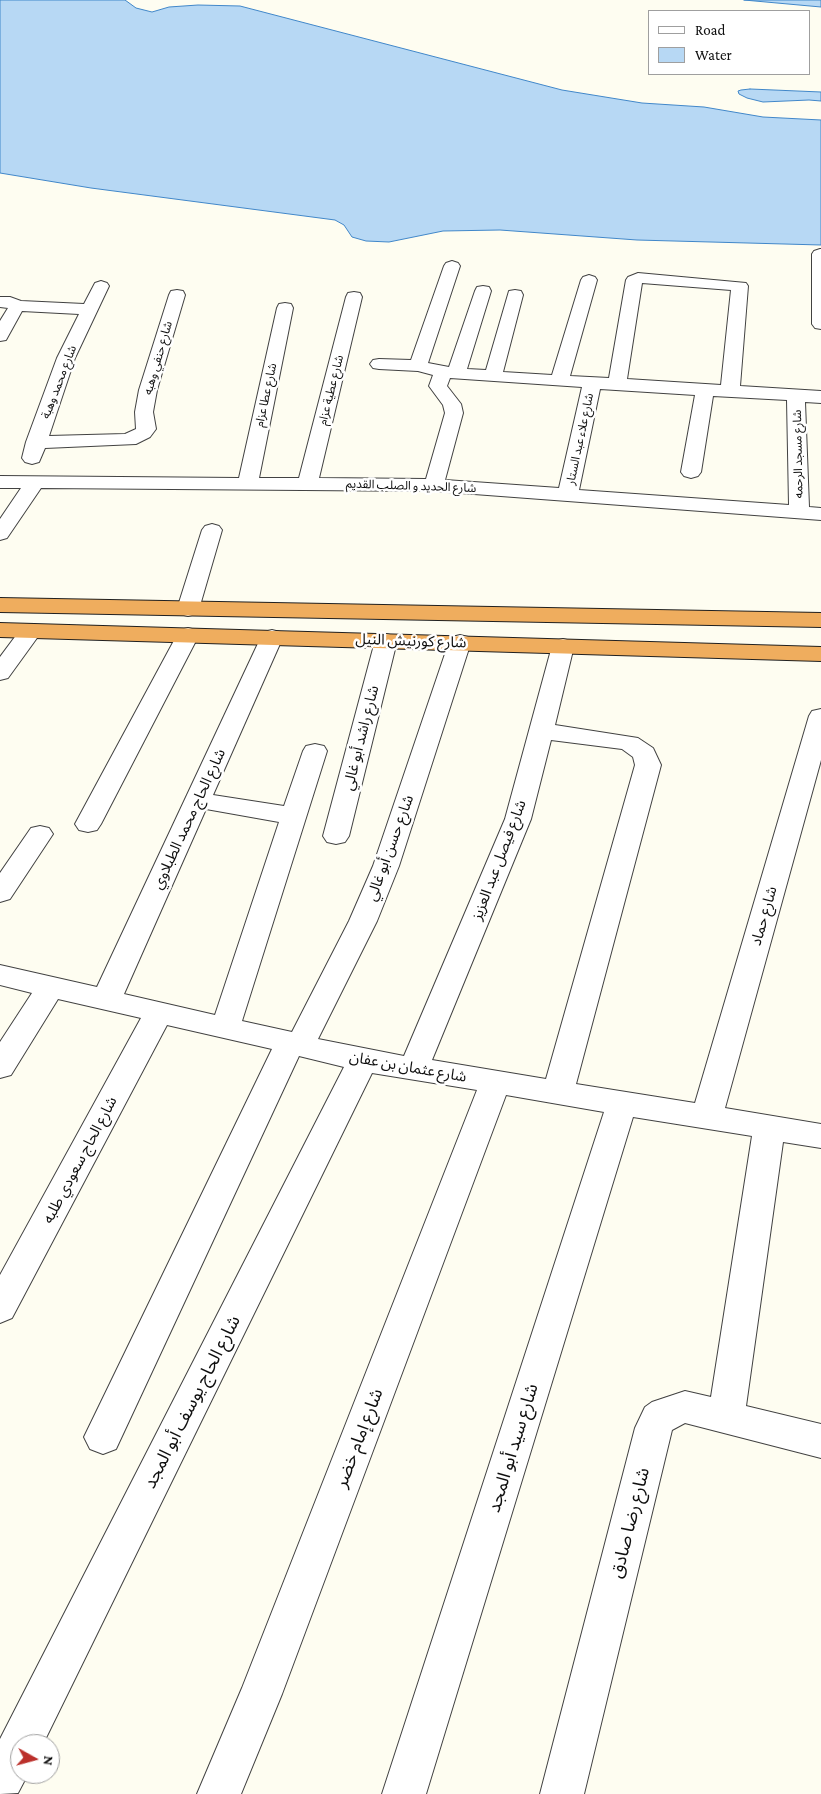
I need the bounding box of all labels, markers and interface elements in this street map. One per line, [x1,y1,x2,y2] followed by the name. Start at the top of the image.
[648,10,811,75] legend
[695,22,725,38] text: Road
[695,47,732,63] text: Water
[141,319,175,397] street label: شارع حنفي وهبه
[38,343,80,421] street label: شارع محمد وهبة
[315,353,347,427] street label: شارع عطية عزام
[252,362,280,428] street label: شارع عطا عزام
[563,392,597,486] street label: شارع علاء عبد الستار
[790,410,806,498] street label: شارع مسجد الرحمه
[346,477,476,495] street label: شارع الحديد و الصلب القديم
[355,630,467,652] street label: شارع كورنيش النيل
[339,684,383,792] street label: شارع راشد أبو غالي
[148,746,230,892] street label: شارع الحاج محمد الطبلاوي
[362,792,418,904] street label: شارع حسن أبو غالي
[468,797,530,923] street label: شارع فيصل عبد العزيز
[747,884,781,948] street label: شارع حماد
[348,1048,468,1086] street label: شارع عثمان بن عفان
[39,1094,121,1226] street label: شارع الحاج سعودي طلبه
[139,1312,245,1492] street label: شارع الحاج يوسف أبو المجد
[483,1381,543,1515] street label: شارع سيد أبو المجد
[330,1385,388,1491] street label: شارع إمام خضر
[606,1465,654,1581] street label: شارع رضا صادق
[10,1734,60,1784] north arrow
[40,1755,57,1766] text: N

